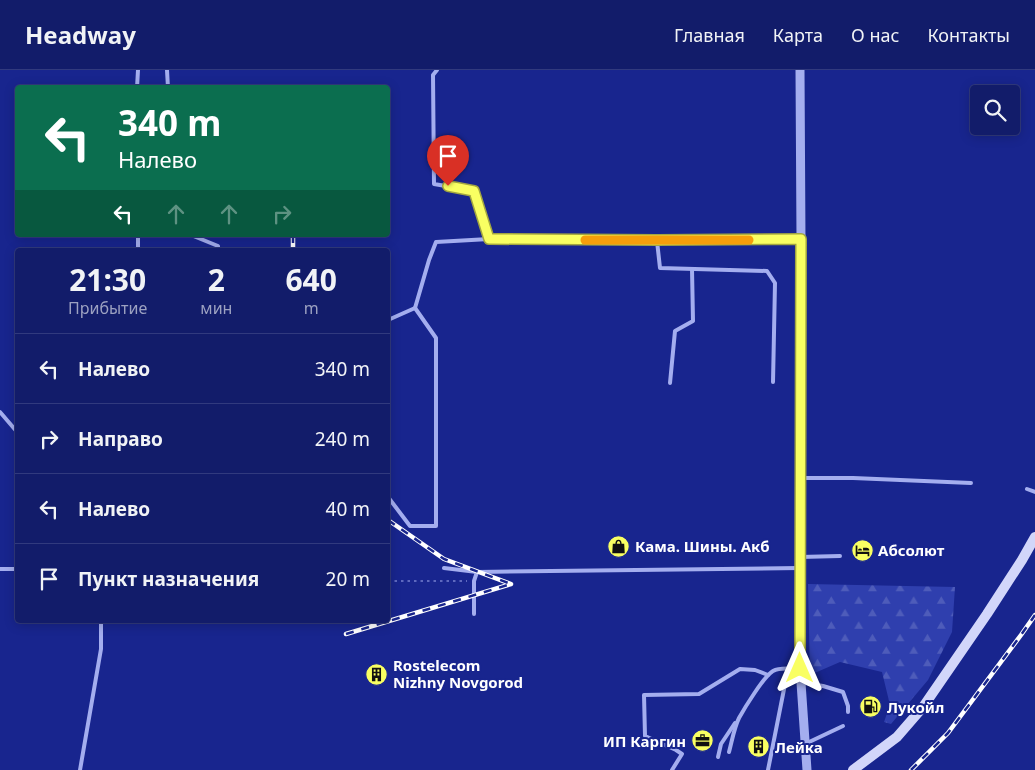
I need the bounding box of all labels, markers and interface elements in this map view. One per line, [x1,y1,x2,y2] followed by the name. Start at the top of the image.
[25,18,136,51] text: Headway
[674,23,745,47] text: Главная
[773,23,823,47] text: Карта
[851,23,899,47] text: О нас
[927,23,1010,47] text: Контакты
[970,85,1020,135] map controls
[970,85,1020,135] button: search
[118,99,221,146] text: 340 m
[35,105,100,170] icon: left
[427,135,469,186] pin
[434,142,462,170] icon: arrive
[118,144,197,174] text: Налево
[109,200,137,228] icon: left
[162,200,190,228] icon: ahead
[215,200,243,228] icon: ahead
[268,200,296,228] icon: right
[69,259,146,300] text: 21:30
[208,259,225,300] text: 2
[285,259,337,300] text: 640
[68,297,147,319] text: Прибытие
[200,297,232,319] text: мин
[304,297,319,319] text: m
[35,355,63,383] icon: left
[78,356,150,382] text: Налево
[315,356,370,382] text: 340 m
[35,425,63,453] icon: right
[78,426,163,452] text: Направо
[315,426,370,452] text: 240 m
[35,495,63,523] icon: left
[78,496,150,522] text: Налево
[326,496,370,522] text: 40 m
[607,534,631,558] shop icon: Кама. Шины. Акб
[635,536,770,556] place label: Кама. Шины. Акб
[850,538,874,562] hotel icon: Абсолют
[878,540,945,560] place label: Абсолют
[35,565,63,593] icon: arrive
[78,566,259,592] text: Пункт назначения
[326,566,370,592] text: 20 m
[773,641,825,693] position arrow
[393,655,523,692] place label: Rostelecom Nizhny Novgorod
[365,662,389,686] building icon: Rostelecom Nizhny Novgorod
[859,695,883,719] fuel station icon: Лукойл
[887,697,944,717] place label: Лукойл
[690,729,714,753] office icon: ИП Каргин
[603,731,686,751] place label: ИП Каргин
[747,735,771,759] building icon: Лейка
[775,737,823,757] place label: Лейка

